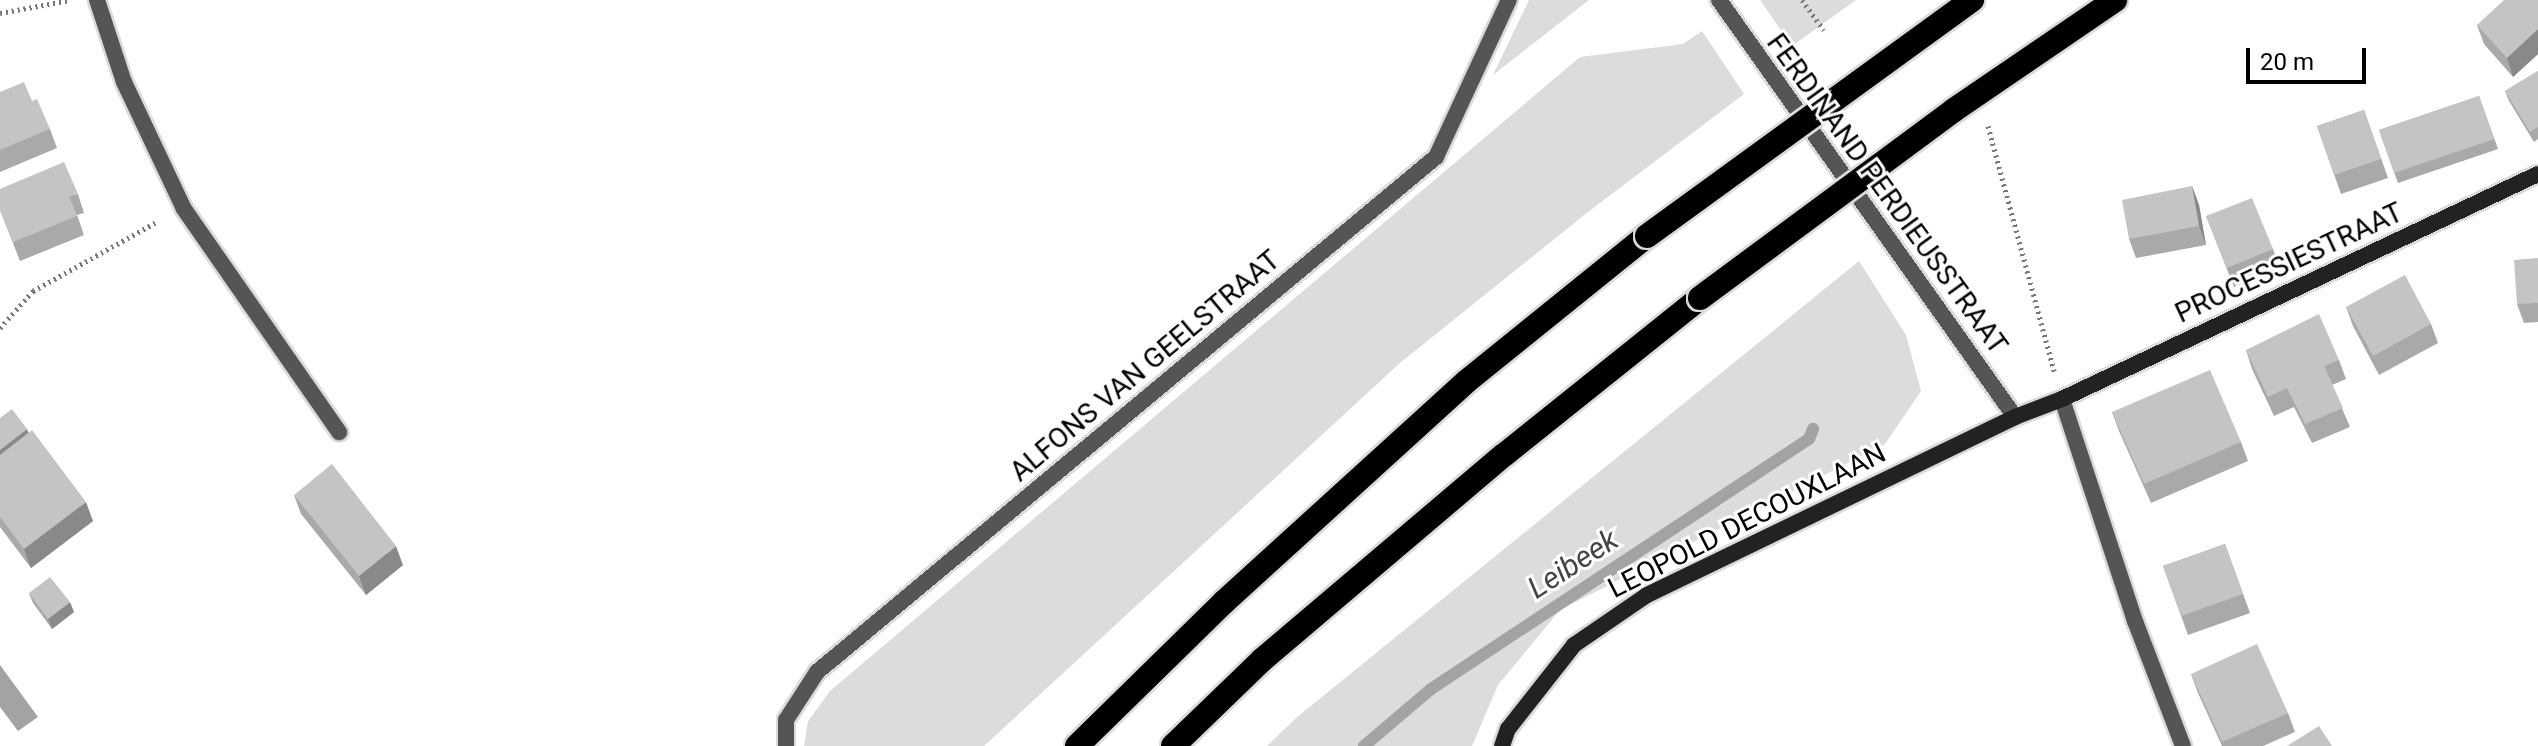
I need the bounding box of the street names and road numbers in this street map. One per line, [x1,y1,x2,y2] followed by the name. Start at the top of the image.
[1759,27,2015,361] street label: FERDINAND PERDIEUSSTRAAT
[2170,196,2408,330] street label: PROCESSIESTRAAT
[1003,243,1287,489] street label: ALFONS VAN GEELSTRAAT
[1603,436,1891,606] street label: LEOPOLD DECOUXLAAN

